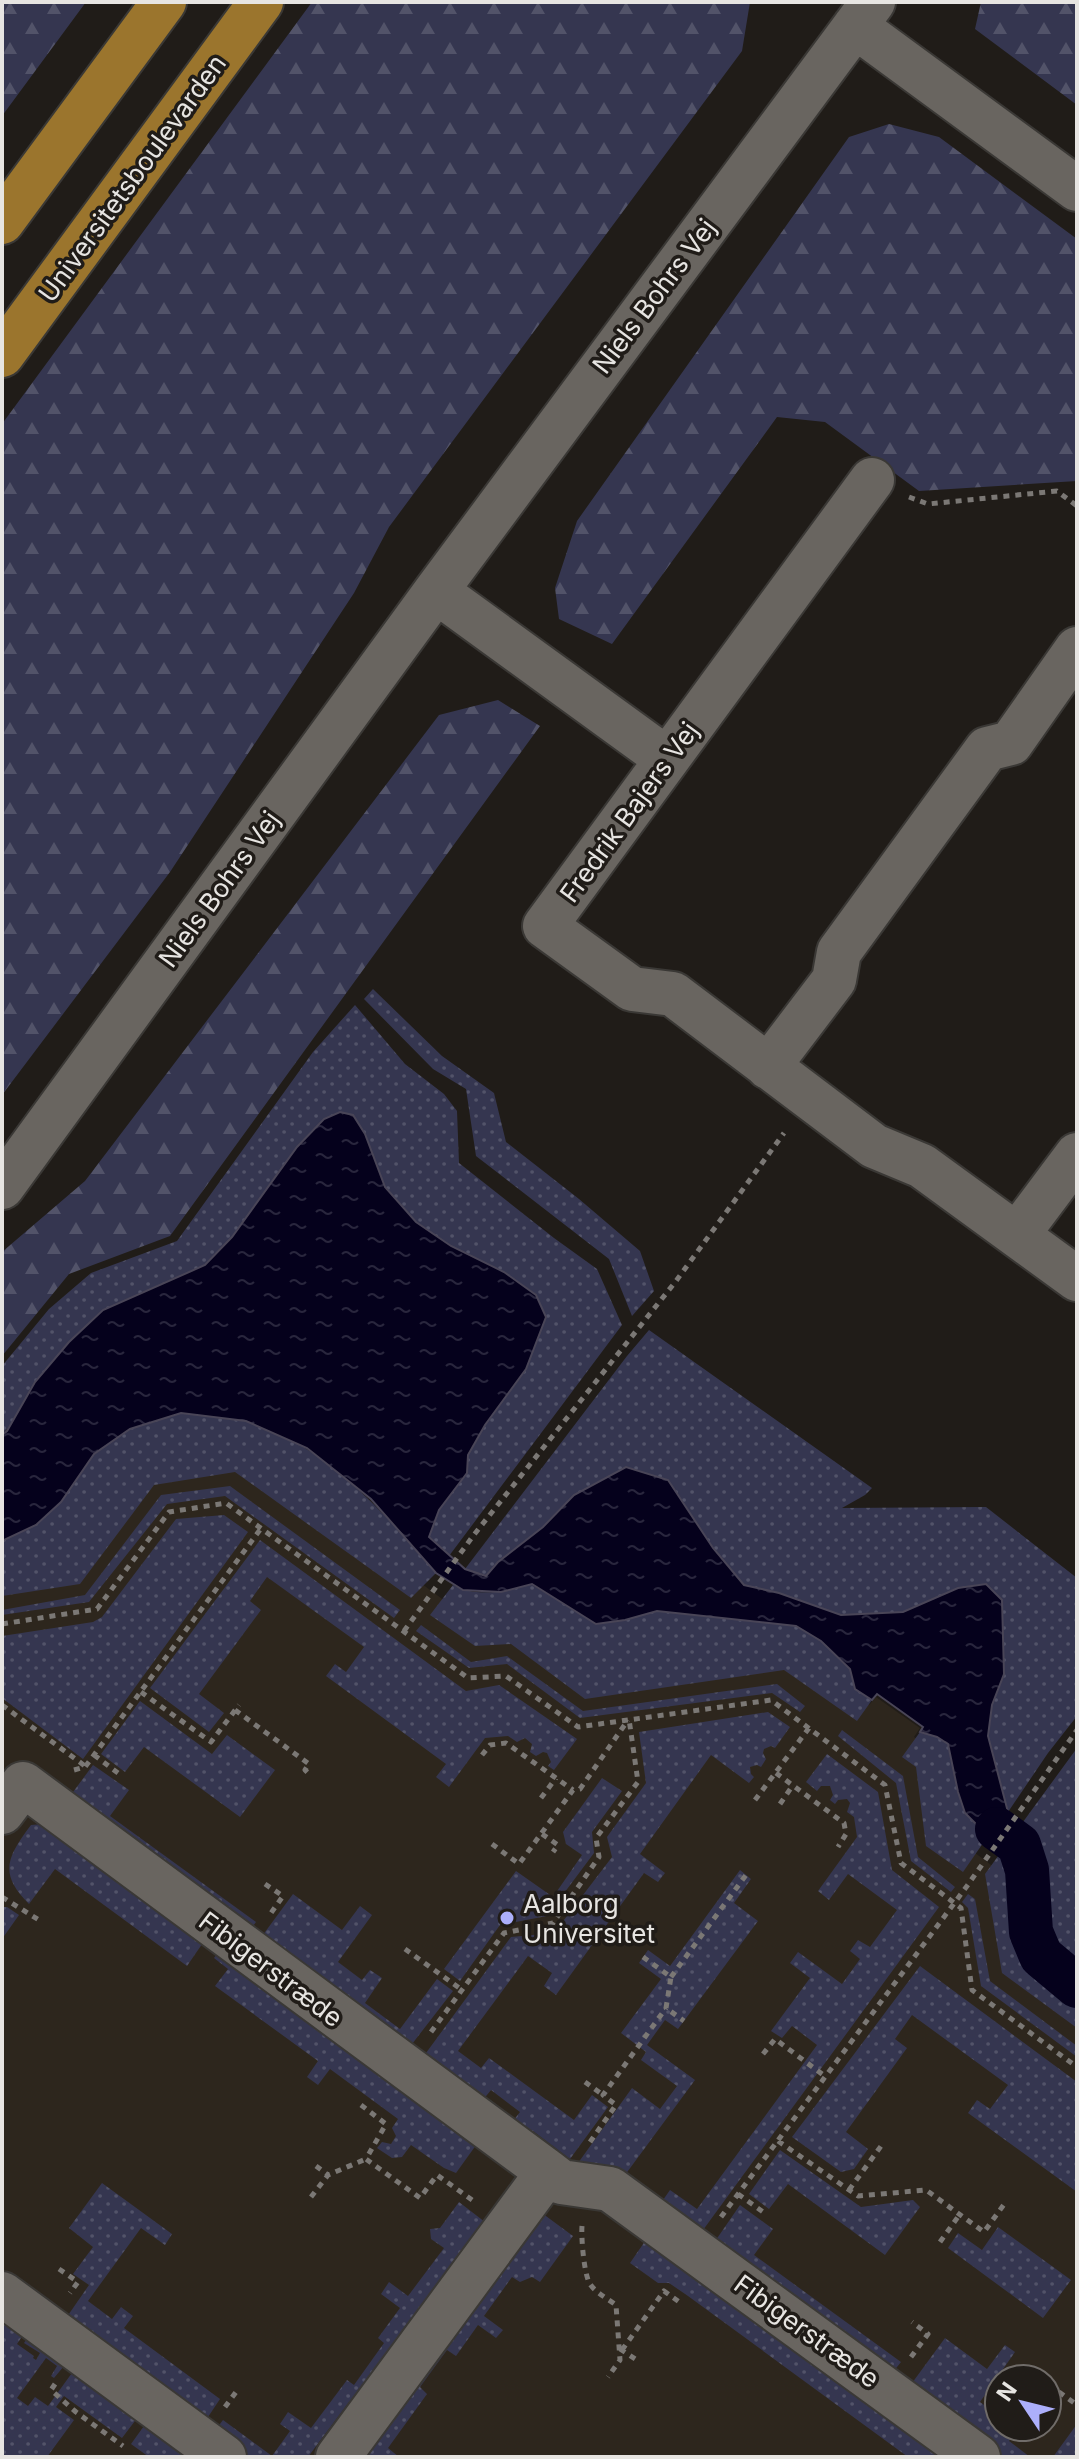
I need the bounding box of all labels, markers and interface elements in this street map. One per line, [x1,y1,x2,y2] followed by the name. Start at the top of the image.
[32,48,232,308] street label: Universitetsboulevarden
[586,213,722,379] street label: Niels Bohrs Vej
[553,716,705,908] street label: Fredrik Bajers Vej
[152,805,286,973] street label: Niels Bohrs Vej
[523,1888,655,1949] place label: Aalborg Universitet
[193,1905,349,2033] street label: Fibigerstræde
[498,1909,516,1927] marker: Aalborg Universitet
[728,2268,886,2394] street label: Fibigerstræde
[983,2363,1063,2443] north arrow
[991,2377,1022,2406] text: N

